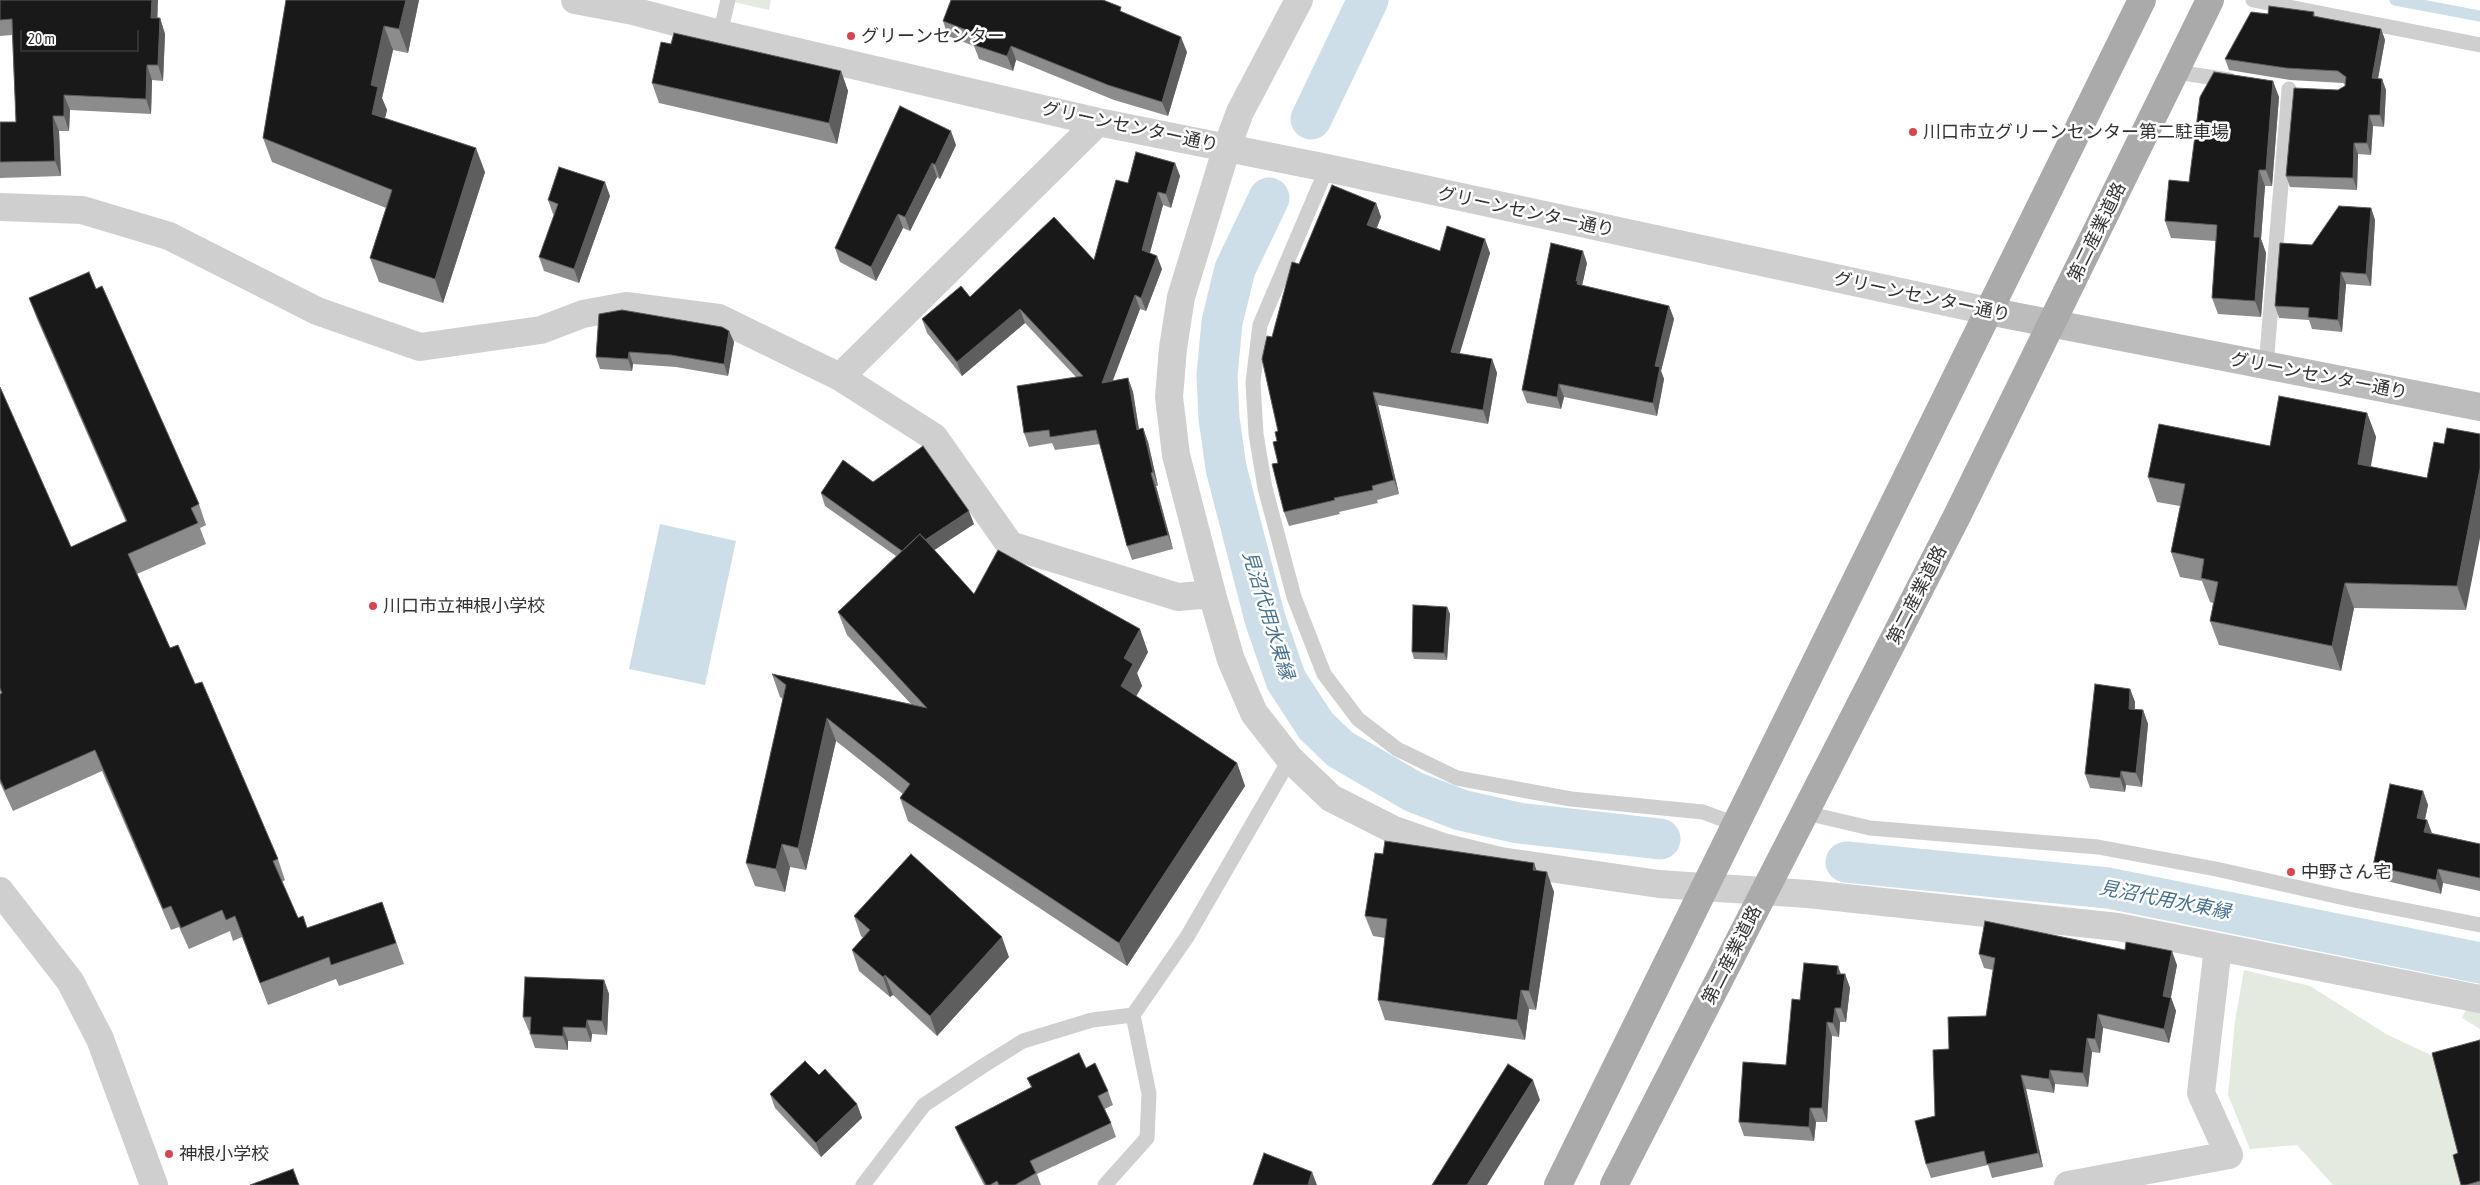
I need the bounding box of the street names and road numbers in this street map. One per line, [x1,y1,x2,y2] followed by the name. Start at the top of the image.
[1040,98,1220,156] street label: グリーンセンター通り
[2064,179,2130,285] street label: 第二産業道路
[1436,183,1616,241] street label: グリーンセンター通り
[1832,268,2012,326] street label: グリーンセンター通り
[2229,348,2409,404] street label: グリーンセンター通り
[1883,542,1951,648] street label: 第二産業道路
[1698,902,1766,1008] street label: 第二産業道路

